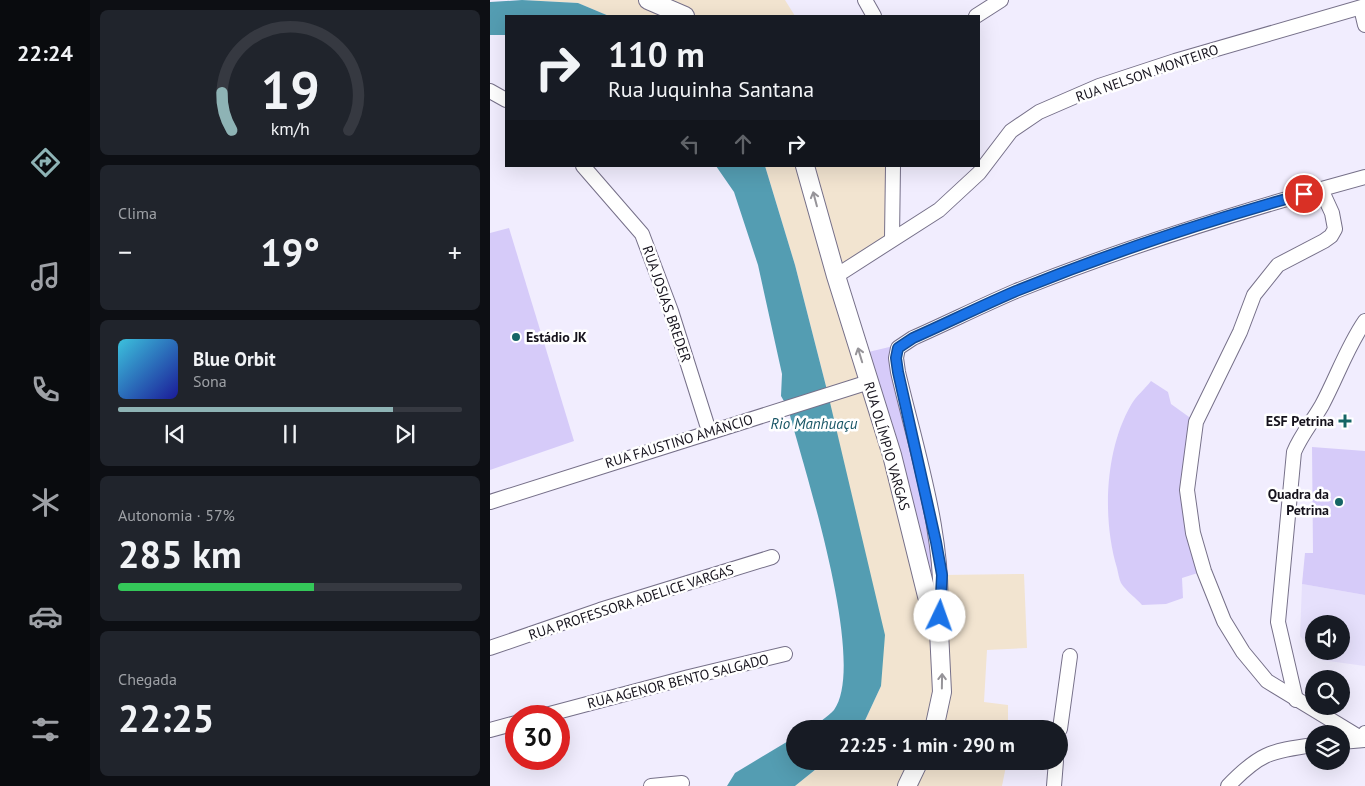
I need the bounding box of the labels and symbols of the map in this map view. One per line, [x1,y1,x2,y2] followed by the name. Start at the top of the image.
[1073,40,1221,106] street label: RUA NELSON MONTEIRO
[1283,173,1325,215] pin
[810,191,819,207] one-way arrow
[639,243,695,365] street label: RUA JOSIAS BREDER
[526,328,587,346] place label: Estádio JK
[510,331,522,343] marker: Estádio JK
[855,347,865,363] one-way arrow
[860,380,914,512] street label: RUA OLÍMPIO VARGAS
[603,410,755,472] street label: RUA FAUSTINO AMÂNCIO
[1266,412,1334,430] place label: ESF Petrina
[771,414,858,433] water label: Rio Manhuaçu
[1338,414,1352,428] marker: ESF Petrina
[1268,485,1329,519] place label: Quadra da Petrina
[1333,496,1345,508] marker: Quadra da Petrina
[526,560,736,644] street label: RUA PROFESSORA ADELICE VARGAS
[913,589,965,641] position arrow
[585,650,771,712] street label: RUA AGENOR BENTO SALGADO
[937,673,947,690] one-way arrow
[505,705,570,770] speed limit sign: 30

